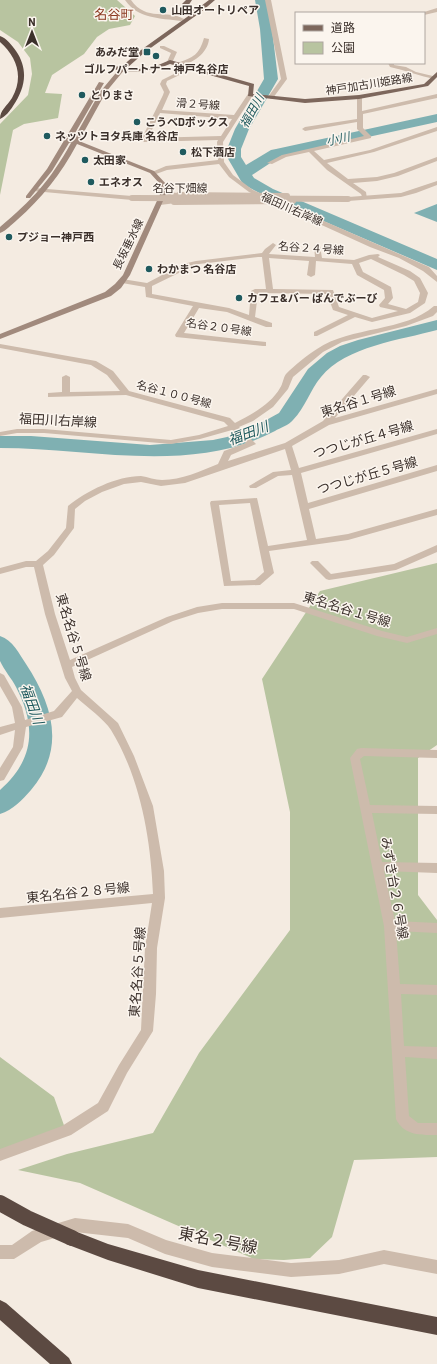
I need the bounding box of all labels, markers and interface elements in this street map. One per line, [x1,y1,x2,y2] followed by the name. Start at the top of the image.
[171,3,259,16] place label: 山田オートリペア
[158,5,168,15] marker: 山田オートリペア
[94,6,134,22] district label: 名谷町
[12,12,52,52] north arrow
[295,12,425,64] legend
[28,15,36,28] text: N
[331,20,355,34] text: 道路
[331,40,355,54] text: 公園
[95,45,139,58] place label: あみだ堂
[142,47,152,57] marker: あみだ堂
[151,51,161,61] marker: ゴルフパートナー 神戸名谷店
[83,62,229,75] place label: ゴルフパートナー 神戸名谷店
[324,70,413,97] street label: 神戸加古川姫路線
[90,88,134,101] place label: とりまさ
[77,90,87,100] marker: とりまさ
[236,90,267,130] water label: 福田川
[176,95,220,112] street label: 滑２号線
[145,115,228,128] place label: こうべDボックス
[132,117,142,127] marker: こうべDボックス
[325,128,353,147] water label: 小川
[55,129,178,142] place label: ネッツトヨタ兵庫 名谷店
[42,131,52,141] marker: ネッツトヨタ兵庫 名谷店
[191,145,235,158] place label: 松下酒店
[178,147,188,157] marker: 松下酒店
[93,153,126,166] place label: 太田家
[80,155,90,165] marker: 太田家
[99,175,143,188] place label: エネオス
[86,177,96,187] marker: エネオス
[153,181,208,194] street label: 名谷下畑線
[259,189,325,228] street label: 福田川右岸線
[110,216,145,271] street label: 長坂垂水線
[17,230,94,243] place label: プジョー神戸西
[4,232,14,242] marker: プジョー神戸西
[278,239,344,256] street label: 名谷２４号線
[157,262,236,275] place label: わかまつ 名谷店
[144,264,154,274] marker: わかまつ 名谷店
[247,291,377,304] place label: カフェ&バー ぱんでぶーび
[234,293,244,303] marker: カフェ&バー ぱんでぶーび
[185,315,253,338] street label: 名谷２０号線
[135,377,213,410] street label: 名谷１００号線
[318,382,398,420] street label: 東名谷１号線
[19,410,97,430] street label: 福田川右岸線
[225,416,272,448] water label: 福田川
[311,417,415,461] street label: つつじが丘４号線
[315,453,419,497] street label: つつじが丘５号線
[301,588,393,630] street label: 東名名谷１号線
[53,591,95,683] street label: 東名名谷５号線
[17,681,48,728] water label: 福田川
[378,835,412,941] street label: みずき台２６号線
[25,879,131,905] street label: 東名名谷２８号線
[126,926,148,1018] street label: 東名名谷５号線
[177,1223,259,1256] street label: 東名２号線

